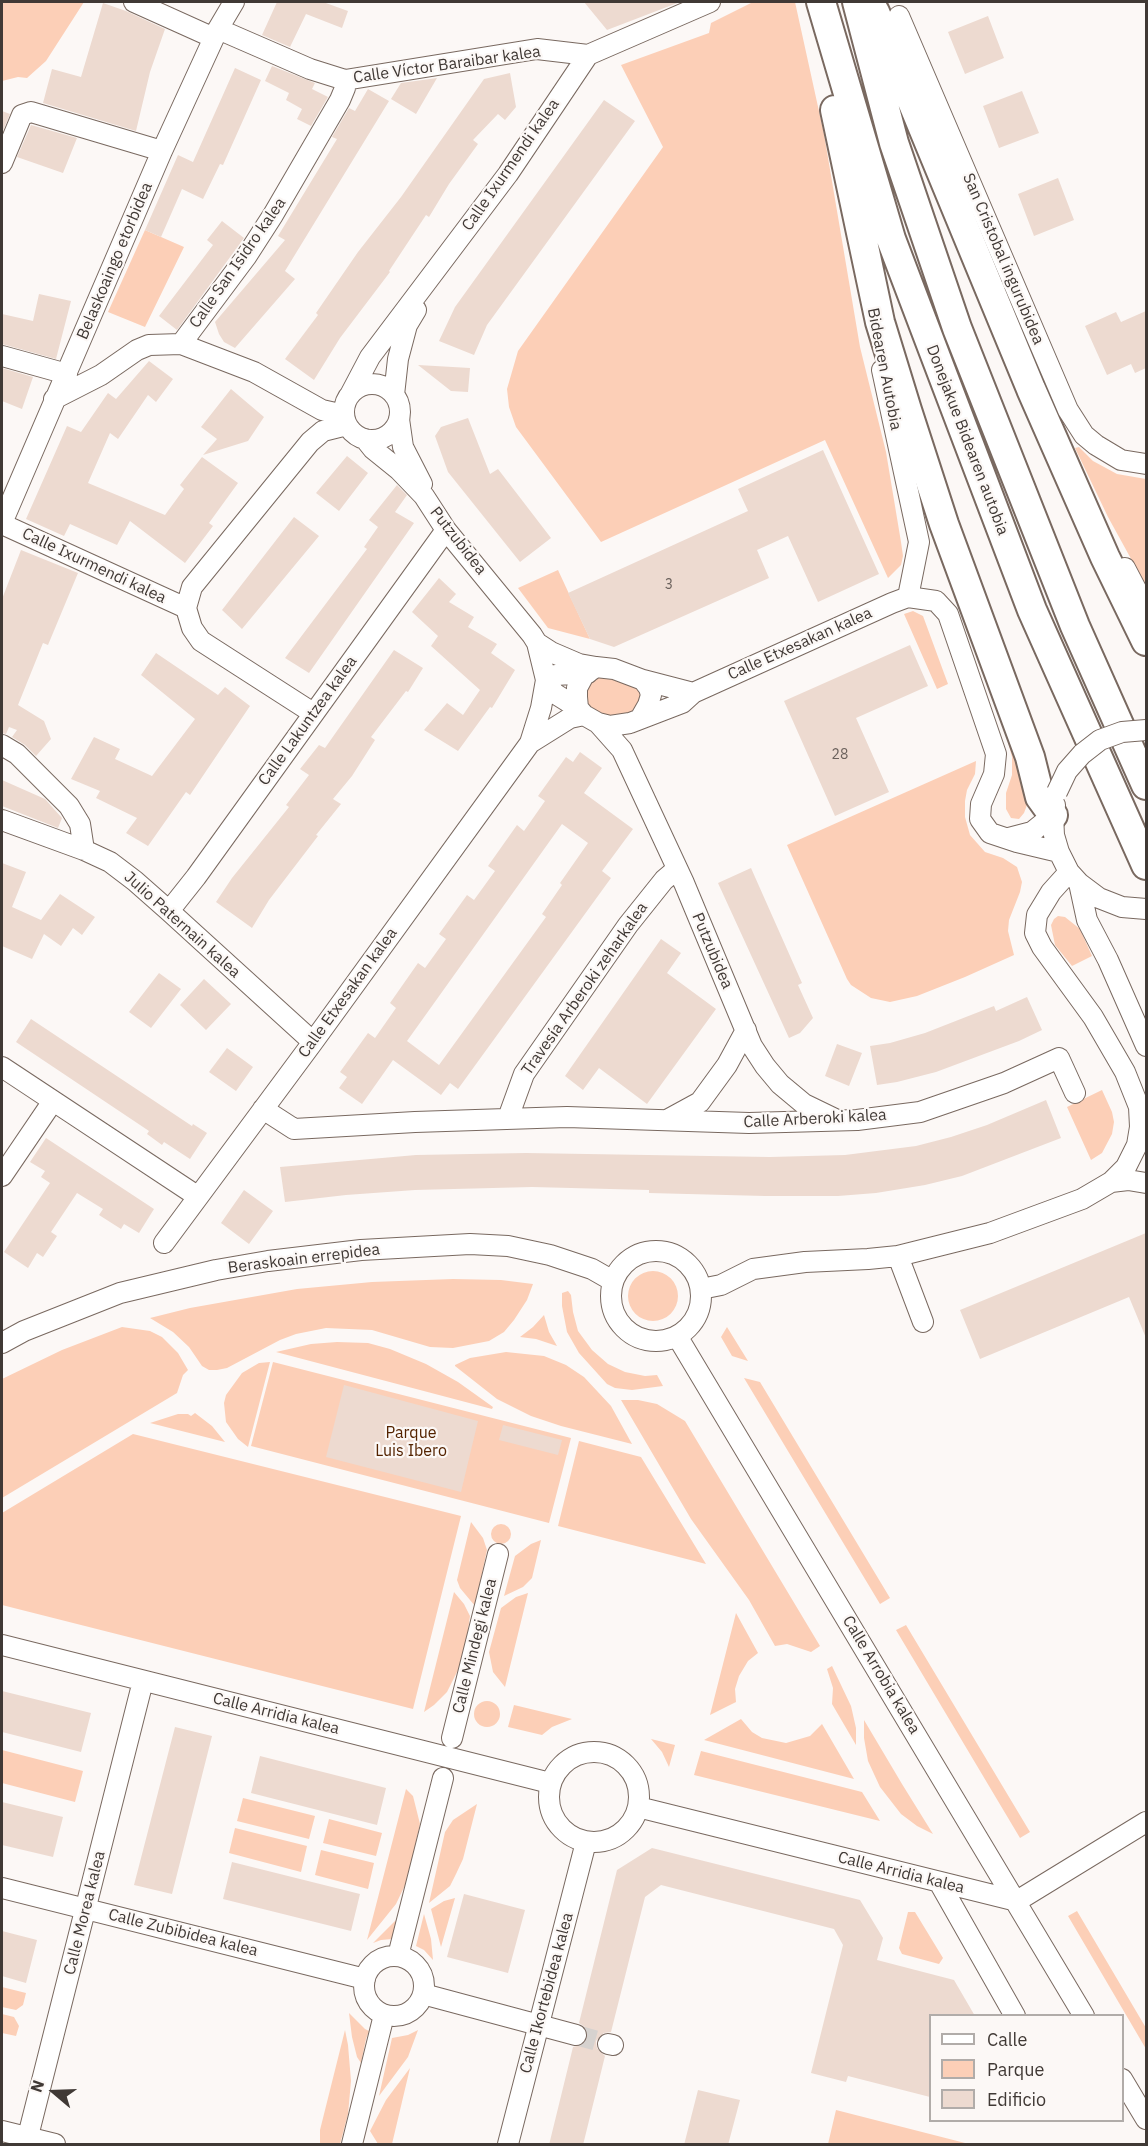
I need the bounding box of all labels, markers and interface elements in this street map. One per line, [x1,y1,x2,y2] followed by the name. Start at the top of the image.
[352,42,542,88] street label: Calle Víctor Baraibar kalea
[458,95,564,235] street label: Calle Ixurmendi kalea
[958,171,1048,347] street label: San Cristobal ingurubidea
[73,180,157,342] street label: Belaskoaingo etorbidea
[186,194,290,332] street label: Calle San Isidro kalea
[863,306,905,432] street label: Bidearen Autobia
[922,342,1012,538] street label: Donejakue Bidearen autobia
[426,503,490,579] street label: Putzubidea
[19,524,169,608] street label: Calle Ixurmendi kalea
[665,577,673,593] house number: 3
[725,604,875,684] street label: Calle Etxesakan kalea
[255,653,361,789] street label: Calle Lakuntzea kalea
[832,747,848,763] house number: 28
[120,868,244,982] street label: Julio Paternain kalea
[518,899,652,1079] street label: Travesía Arberoki zeharkalea
[687,910,737,992] street label: Putzubidea
[294,924,402,1062] street label: Calle Etxesakan kalea
[743,1106,887,1132] street label: Calle Arberoki kalea
[227,1240,381,1278] street label: Beraskoain errepidea
[375,1423,447,1461] park label: Parque Luis Ibero
[449,1576,501,1716] street label: Calle Mindegi kalea
[838,1612,924,1738] street label: Calle Arrobia kalea
[211,1689,341,1739] street label: Calle Arridia kalea
[836,1848,966,1898] street label: Calle Arridia kalea
[60,1849,110,1977] street label: Calle Morea kalea
[106,1905,260,1961] street label: Calle Zubibidea kalea
[516,1910,578,2076] street label: Calle Ikortebidea kalea
[929,2014,1124,2122] legend
[987,2028,1027,2051] text: Calle
[987,2058,1044,2081] text: Parque
[24,2062,84,2122] north arrow
[26,2077,48,2095] text: N
[987,2088,1046,2111] text: Edificio

